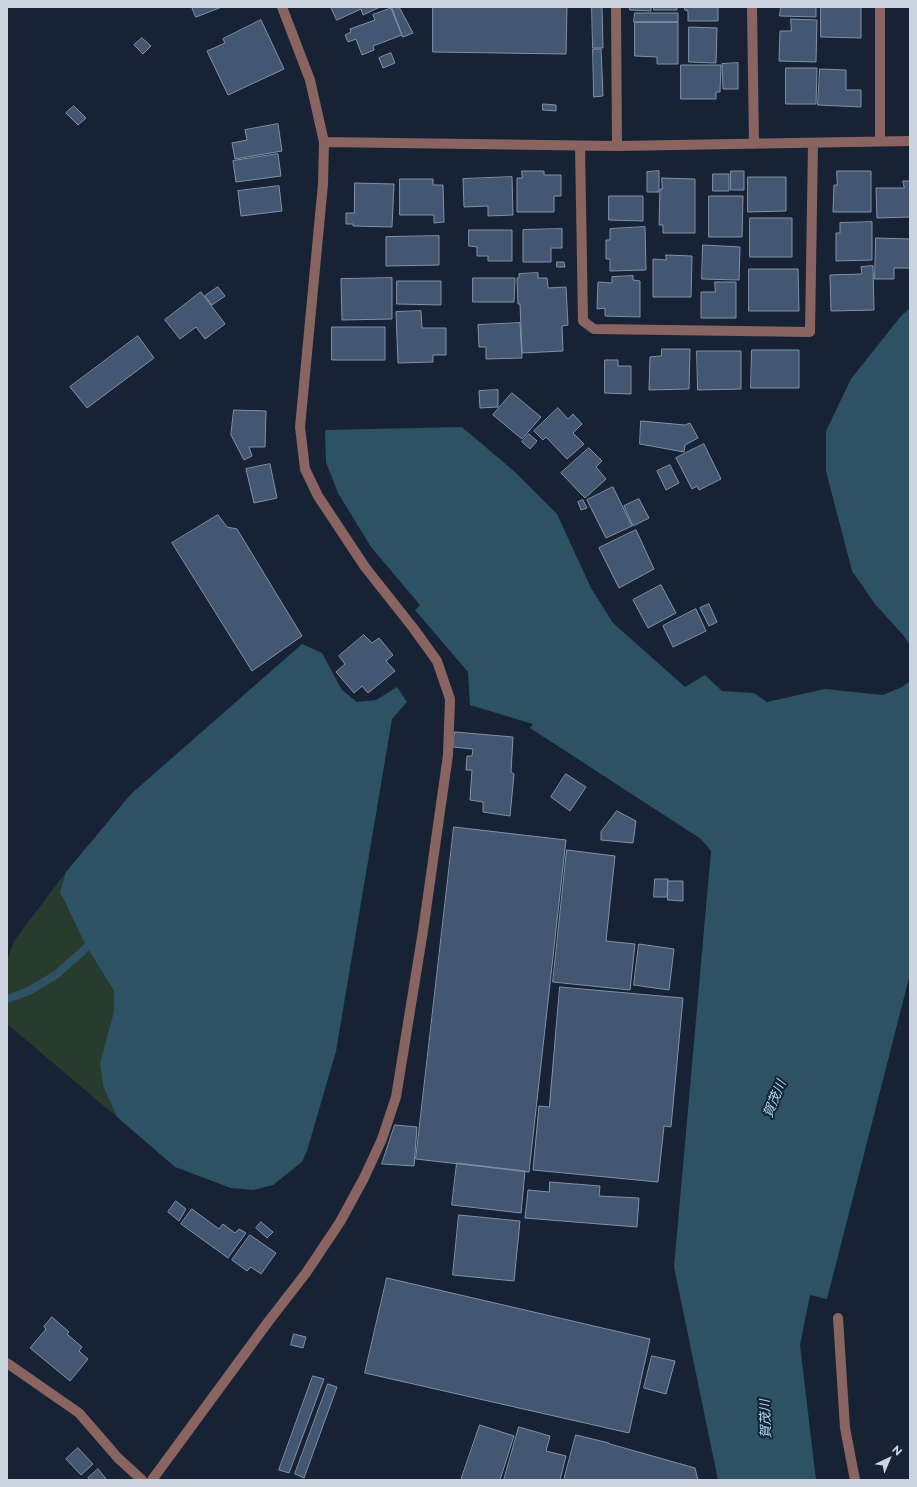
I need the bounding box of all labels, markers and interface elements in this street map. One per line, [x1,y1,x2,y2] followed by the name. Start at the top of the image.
[760,1078,790,1120] water label: 賀茂川
[758,1399,774,1439] water label: 賀茂川
[869,1439,909,1479] north arrow
[889,1442,905,1458] text: N

